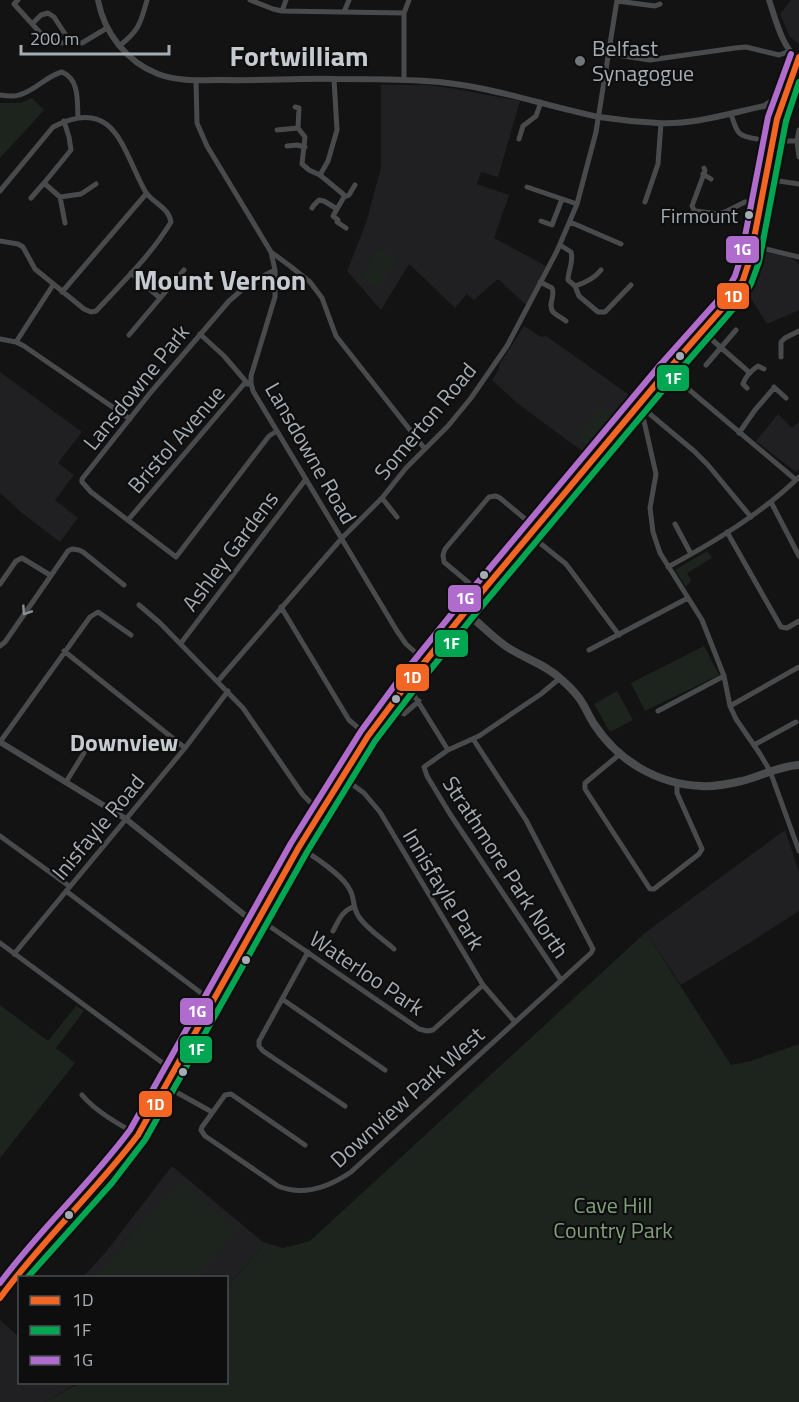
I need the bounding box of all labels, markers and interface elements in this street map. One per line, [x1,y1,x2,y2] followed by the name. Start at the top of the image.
[21,18,170,56] scale bar
[30,25,79,52] text: 200 m
[592,31,694,90] place label: Belfast Synagogue
[230,34,368,77] district label: Fortwilliam
[573,54,587,68] marker: Belfast Synagogue
[661,200,738,231] place label: Firmount
[743,209,755,221] marker: Firmount
[725,235,760,264] line badge: 1G
[733,237,751,261] text: 1G
[134,258,306,301] district label: Mount Vernon
[716,282,750,310] line badge: 1D
[723,284,743,308] text: 1D
[75,316,198,457] street label: Lansdowne Park
[674,350,686,362] unlabelled marker
[366,355,484,487] street label: Somerton Road
[656,364,690,392] line badge: 1F
[664,366,682,390] text: 1F
[257,376,365,530] street label: Lansdowne Road
[119,377,233,501] street label: Bristol Avenue
[173,484,287,618] street label: Ashley Gardens
[478,569,490,581] unlabelled marker
[447,584,482,613] line badge: 1G
[456,586,474,610] text: 1G
[22,605,33,616] one-way arrow
[434,629,469,658] line badge: 1F
[442,631,460,655] text: 1F
[395,663,430,692] line badge: 1D
[402,665,422,689] text: 1D
[390,693,402,705] unlabelled marker
[70,724,178,760] district label: Downview
[43,766,153,888] street label: Inisfayle Road
[434,769,578,965] street label: Strathmore Park North
[394,822,494,956] street label: Innisfayle Park
[303,922,432,1024] street label: Waterloo Park
[240,954,252,966] unlabelled marker
[179,997,214,1026] line badge: 1G
[188,999,206,1023] text: 1G
[322,1018,492,1176] street label: Downview Park West
[179,1035,213,1064] line badge: 1F
[187,1037,205,1061] text: 1F
[177,1066,189,1078] unlabelled marker
[138,1090,173,1118] line badge: 1D
[145,1092,165,1116] text: 1D
[553,1188,673,1247] park label: Cave Hill Country Park
[63,1209,75,1221] unlabelled marker
[18,1276,228,1384] legend
[72,1286,94,1313] text: 1D
[72,1316,92,1343] text: 1F
[72,1346,93,1373] text: 1G

